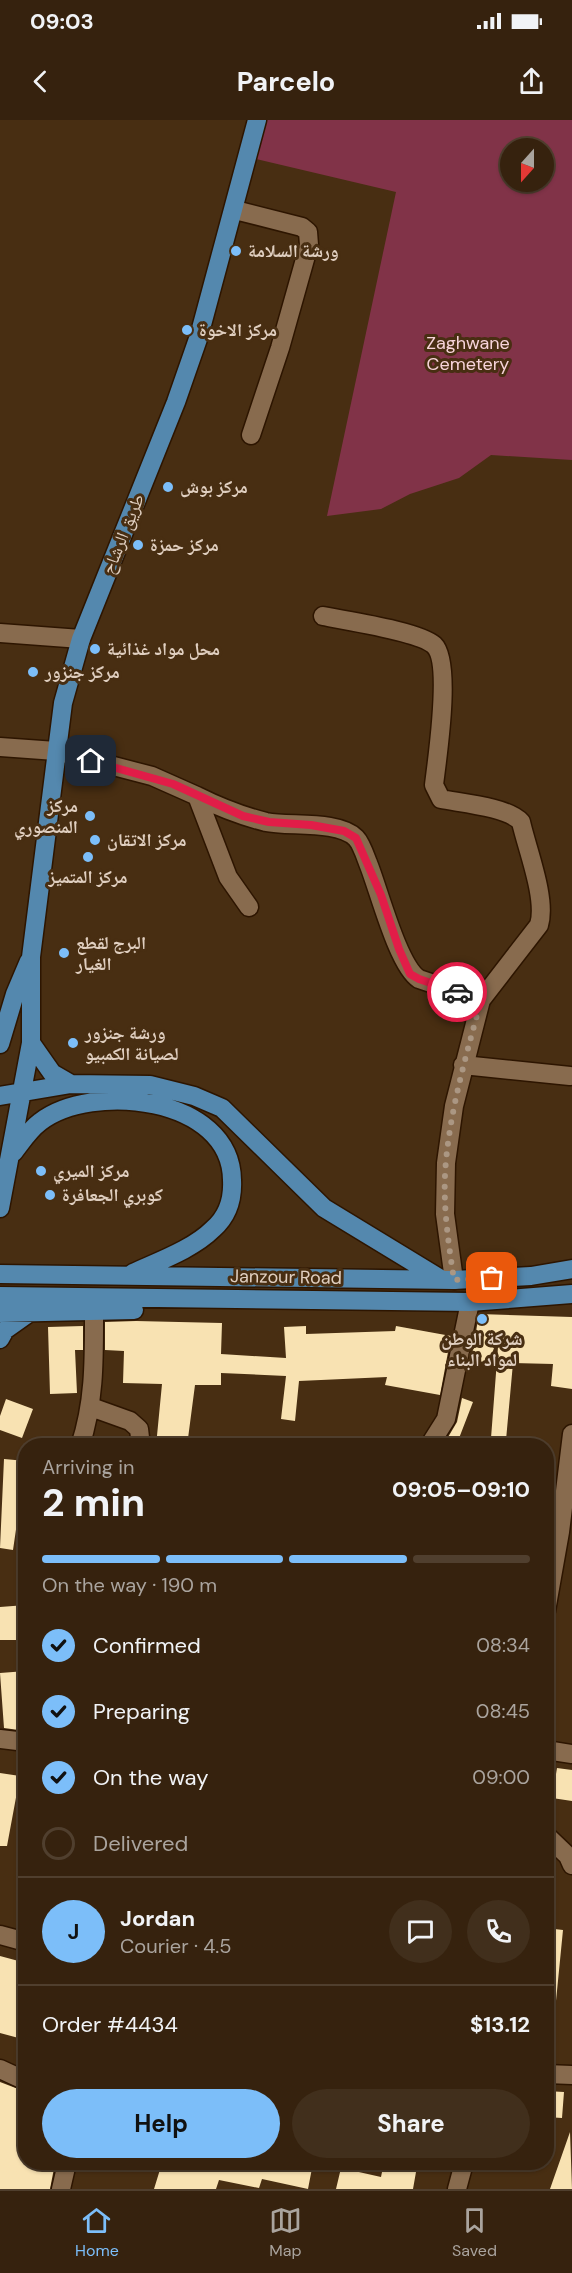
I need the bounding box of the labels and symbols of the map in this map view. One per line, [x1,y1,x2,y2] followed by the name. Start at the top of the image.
[500,138,554,192] north arrow
[248,239,339,263] place label: ورشة السلامة
[229,244,243,258] marker: ورشة السلامة
[199,318,277,342] place label: مركز الاخوة
[180,323,194,337] marker: مركز الاخوة
[426,331,510,376] park label: Zaghwane Cemetery
[180,475,248,499] place label: مركز بوش
[161,480,175,494] marker: مركز بوش
[96,490,150,578] street label: طريق الرشاح
[150,533,219,557] place label: مركز حمزة
[131,538,145,552] marker: مركز حمزة
[107,637,220,661] place label: محل مواد غذائية
[88,642,102,656] marker: محل مواد غذائية
[44,660,120,684] place label: مركز جنزور
[26,665,40,679] marker: مركز جنزور
[65,735,116,786] pin
[14,794,78,841] place label: مركز المنصوري
[83,809,97,823] marker: مركز المنصوري
[107,828,187,852] place label: مركز الاتقان
[88,833,102,847] marker: مركز الاتقان
[81,850,95,864] marker: مركز المتميز
[48,865,127,889] place label: مركز المتميز
[75,931,146,976] place label: البرج لقطع الغيار
[57,946,71,960] marker: البرج لقطع الغيار
[427,962,487,1022] courier
[84,1021,179,1066] place label: ورشة جنزور لصيانة الكمبيو
[66,1036,80,1050] marker: ورشة جنزور لصيانة الكمبيو
[53,1159,129,1185] place label: مركز الميري
[34,1164,48,1178] marker: مركز الميري
[62,1183,163,1209] place label: كوبري الجعافرة
[43,1188,57,1202] marker: كوبري الجعافرة
[466,1252,517,1303] pin
[230,1264,342,1290] street label: Janzour Road
[475,1312,489,1326] marker: شركة الوطن لمواد البناء
[441,1327,523,1372] place label: شركة الوطن لمواد البناء

